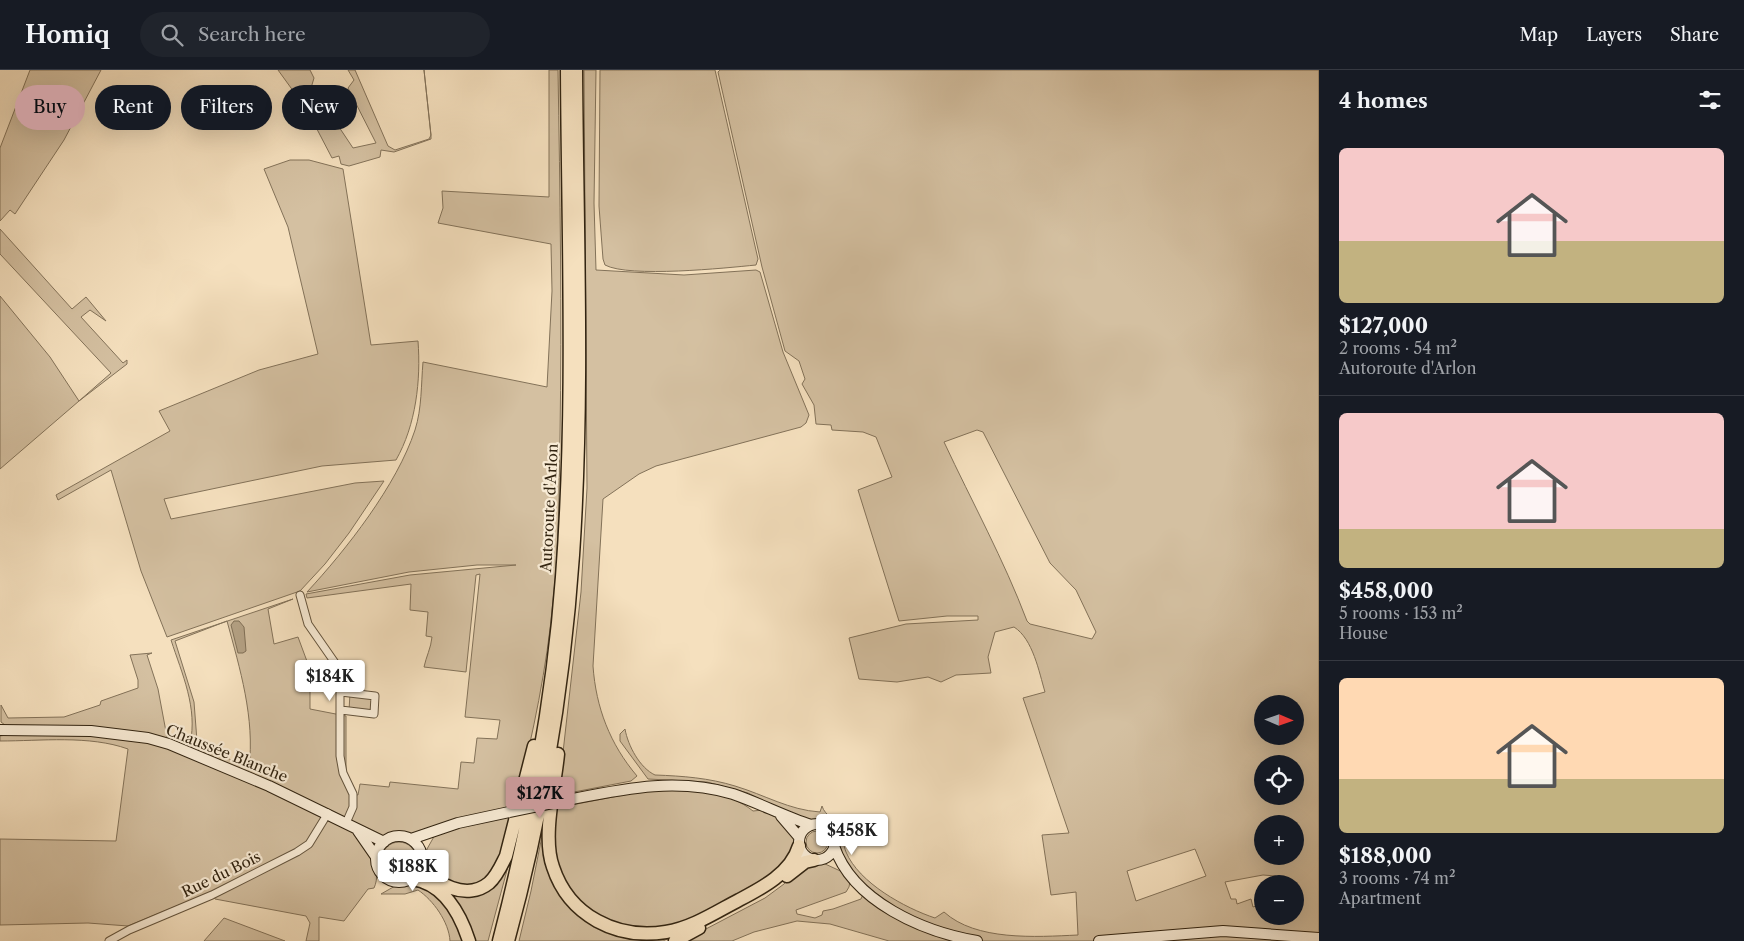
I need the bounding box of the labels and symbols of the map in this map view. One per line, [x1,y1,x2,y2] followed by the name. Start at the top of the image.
[536,443,562,574] street label: Autoroute d'Arlon
[295,660,365,702] pin: $184K
[1254,695,1304,745] north arrow
[163,720,291,786] street label: Chaussée Blanche
[505,776,575,819] pin: $127K
[817,814,887,856] pin: $458K
[178,847,264,901] street label: Rue du Bois
[378,850,448,892] pin: $188K

